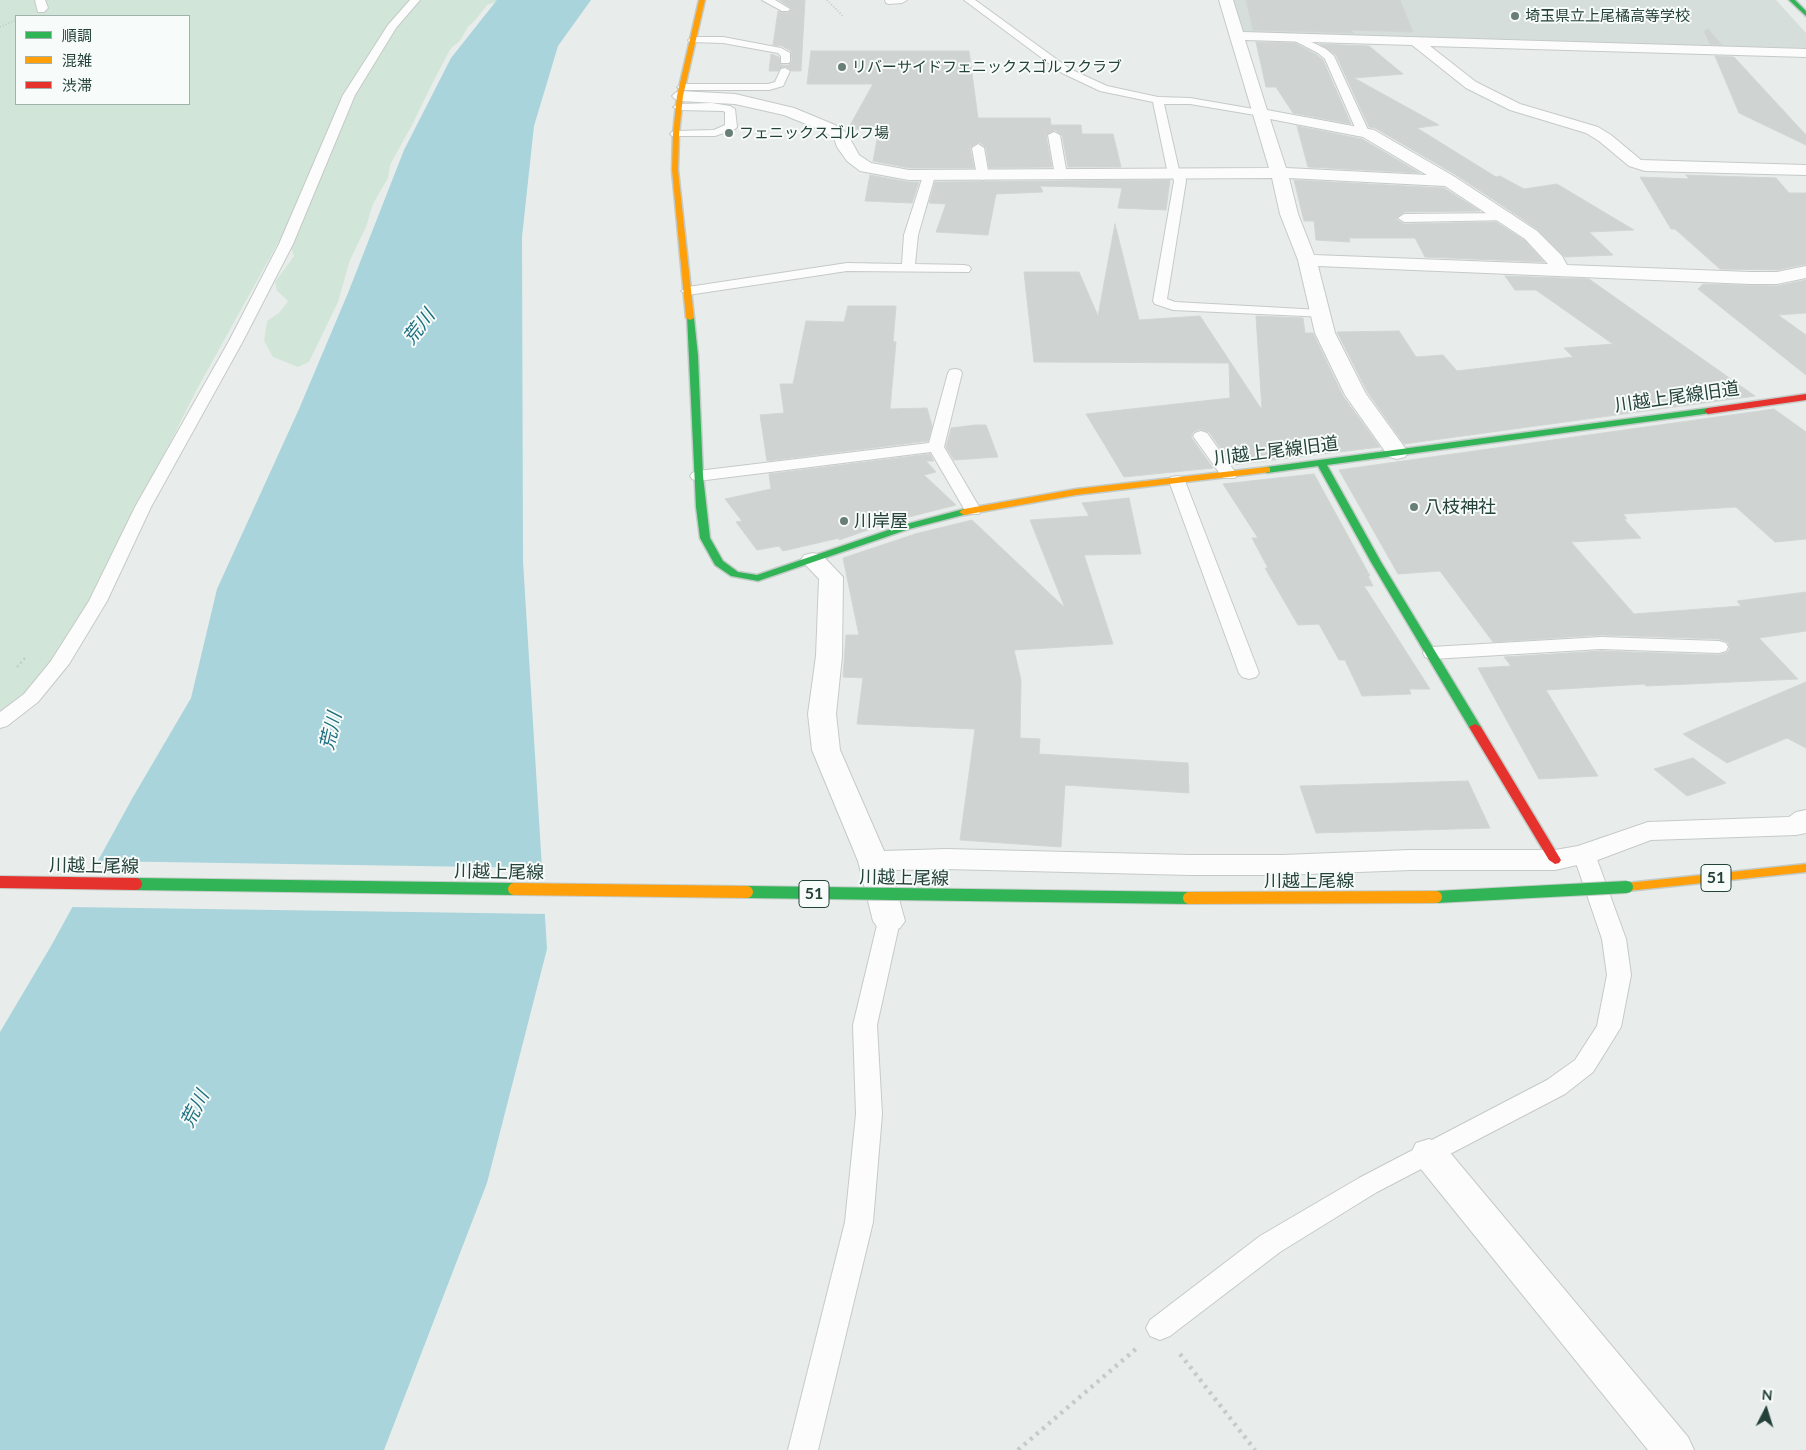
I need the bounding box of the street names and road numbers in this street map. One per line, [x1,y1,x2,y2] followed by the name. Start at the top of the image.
[1613,378,1741,416] street label: 川越上尾線旧道
[1212,433,1340,469] street label: 川越上尾線旧道
[49,854,139,878] street label: 川越上尾線
[454,860,544,884] street label: 川越上尾線
[1701,864,1731,891] road number: 51
[859,866,949,890] street label: 川越上尾線
[1264,870,1354,892] street label: 川越上尾線
[799,881,829,908] road number: 51

